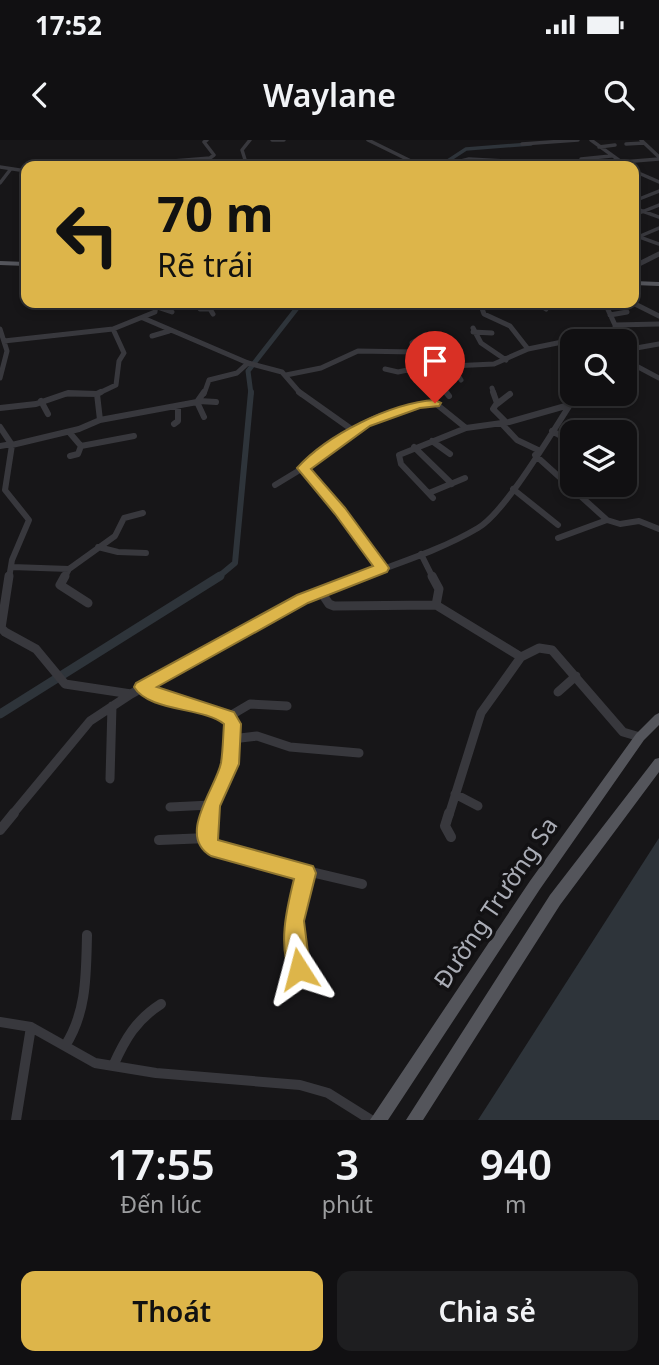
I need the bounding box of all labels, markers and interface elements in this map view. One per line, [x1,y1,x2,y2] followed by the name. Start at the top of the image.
[35,7,102,43] text: 17:52
[263,73,396,116] text: Waylane
[21,76,59,114] icon: back
[600,76,638,114] icon: search
[157,180,274,246] text: 70 m
[42,189,133,280] icon: left
[157,243,254,286] text: Rẽ trái
[560,329,637,497] map controls
[560,329,637,406] button: search
[405,331,465,403] pin
[416,342,454,380] icon: arrive
[560,420,637,497] button: layers
[425,810,564,994] street label: Đường Trường Sa
[262,932,336,1006] position arrow
[107,1135,215,1192] text: 17:55
[335,1135,359,1192] text: 3
[480,1135,552,1192] text: 940
[120,1188,202,1220] text: Đến lúc
[322,1188,373,1220] text: phút
[505,1188,527,1220] text: m
[21,1271,323,1351] button: Thoát
[337,1271,638,1351] button: Chia sẻ

